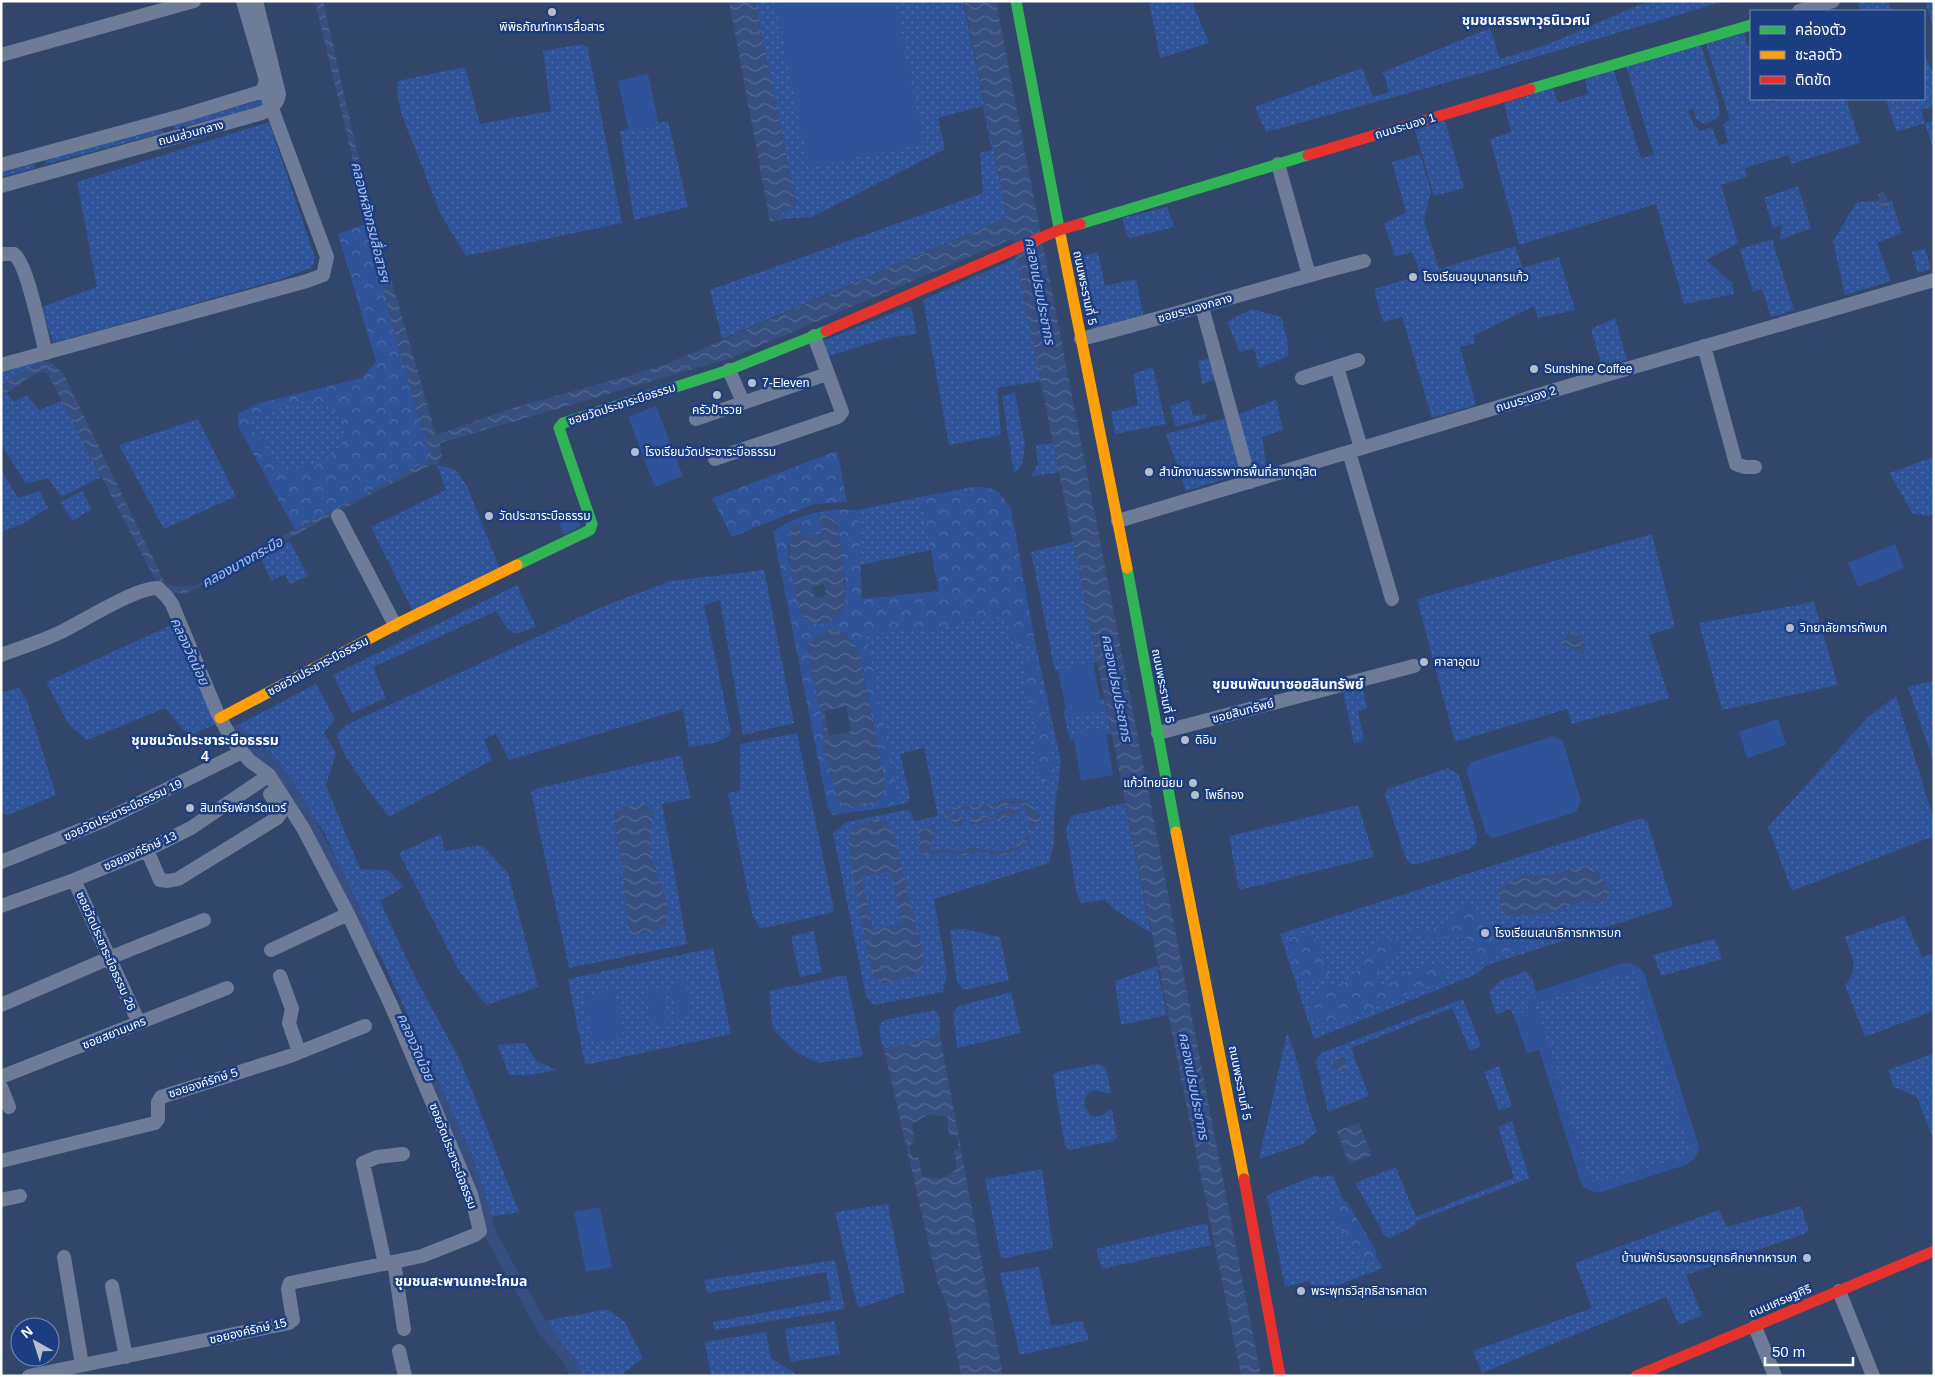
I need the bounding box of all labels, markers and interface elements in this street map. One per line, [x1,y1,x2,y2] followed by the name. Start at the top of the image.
[546,6,558,18] marker: พิพิธภัณฑ์ทหารสื่อสาร
[1750,10,1925,100] legend
[1462,12,1590,29] district label: ชุมชนสรรพาวุธนิเวศน์
[499,18,605,34] place label: พิพิธภัณฑ์ทหารสื่อสาร
[1795,21,1846,38] text: คล่องตัว
[1795,46,1842,63] text: ชะลอตัว
[1795,71,1831,88] text: ติดขัด
[1373,110,1437,142] street label: ถนนระนอง 1
[157,118,225,148] street label: ถนนส่วนกลาง
[348,160,396,285] water label: คลองหลังกรมสื่อสารฯ
[1022,236,1058,347] water label: คลองเปรมประชากร
[1070,249,1102,327] street label: ถนนพระรามที่ 5
[1423,270,1529,284] place label: โรงเรียนอนุบาลกรแก้ว
[1407,271,1419,283] marker: โรงเรียนอนุบาลกรแก้ว
[1156,291,1234,325] street label: ซอยระนองกลาง
[1544,362,1633,376] place label: Sunshine Coffee
[1528,363,1540,375] marker: Sunshine Coffee
[762,376,809,390] place label: 7-Eleven
[746,377,758,389] marker: 7-Eleven
[566,380,678,428] street label: ซอยวัดประชาระบือธรรม
[1494,383,1558,415] street label: ถนนระนอง 2
[711,389,723,401] marker: ครัวป้ารวย
[692,403,742,417] place label: ครัวป้ารวย
[645,445,776,459] place label: โรงเรียนวัดประชาระบือธรรม
[629,446,641,458] marker: โรงเรียนวัดประชาระบือธรรม
[1159,463,1317,479] place label: สำนักงานสรรพากรพื้นที่สาขาดุสิต
[1143,466,1155,478] marker: สำนักงานสรรพากรพื้นที่สาขาดุสิต
[499,509,591,523] place label: วัดประชาระบือธรรม
[483,510,495,522] marker: วัดประชาระบือธรรม
[199,533,286,591] water label: คลองบางกระบือ
[167,615,213,689] water label: คลองวัดน้อย
[1799,621,1887,635] place label: วิทยาลัยการทัพบก
[1784,622,1796,634] marker: วิทยาลัยการทัพบก
[265,633,371,699] street label: ซอยวัดประชาระบือธรรม
[1099,633,1135,744] water label: คลองเปรมประชากร
[1149,647,1179,725] street label: ถนนพระรามที่ 5
[1434,655,1480,669] place label: ศาลาอุดม
[1418,656,1430,668] marker: ศาลาอุดม
[1212,676,1364,693] district label: ชุมชนพัฒนาซอยสินทรัพย์
[1210,696,1276,726] street label: ซอยสินทรัพย์
[131,732,279,764] district label: ชุมชนวัดประชาระบือธรรม 4
[1195,733,1217,747] place label: ดิอิม
[1179,734,1191,746] marker: ดิอิม
[62,776,185,844] street label: ซอยวัดประชาระบือธรรม 19
[1123,776,1183,790] place label: แก้วไทยนิยม
[1187,777,1199,789] marker: แก้วไทยนิยม
[1205,788,1244,802] place label: โพธิ์ทอง
[1189,789,1201,801] marker: โพธิ์ทอง
[200,801,287,815] place label: สินทรัยพ์ฮาร์ดแวร์
[184,802,196,814] marker: สินทรัยพ์ฮาร์ดแวร์
[101,828,179,873] street label: ซอยองค์รักษ์ 13
[73,889,139,1013] street label: ซอยวัดประชาระบือธรรม 26
[1495,926,1621,940] place label: โรงเรียนเสนาธิการทหารบก
[1479,927,1491,939] marker: โรงเรียนเสนาธิการทหารบก
[394,1011,439,1085] water label: คลองวัดน้อย
[80,1014,148,1052] street label: ซอยสยามนคร
[1176,1031,1212,1142] water label: คลองเปรมประชากร
[1226,1044,1256,1122] street label: ถนนพระรามที่ 5
[167,1065,240,1101] street label: ซอยองค์รักษ์ 5
[426,1101,480,1211] street label: ซอยวัดประชาระบือธรรม
[1621,1251,1797,1265] place label: บ้านพักรับรองกรมยุทธศึกษาทหารบก
[1801,1252,1813,1264] marker: บ้านพักรับรองกรมยุทธศึกษาทหารบก
[395,1273,527,1290] district label: ชุมชนสะพานเกษะโกมล
[1747,1282,1813,1320] street label: ถนนเศรษฐศิริ
[1311,1284,1427,1298] place label: พระพุทธวิสุทธิสารศาสดา
[1295,1285,1307,1297] marker: พระพุทธวิสุทธิสารศาสดา
[208,1315,288,1347] street label: ซอยองค์รักษ์ 15
[10,1317,60,1367] north arrow
[18,1322,36,1341] text: N
[1765,1334,1852,1366] scale bar
[1772,1343,1805,1360] text: 50 m

